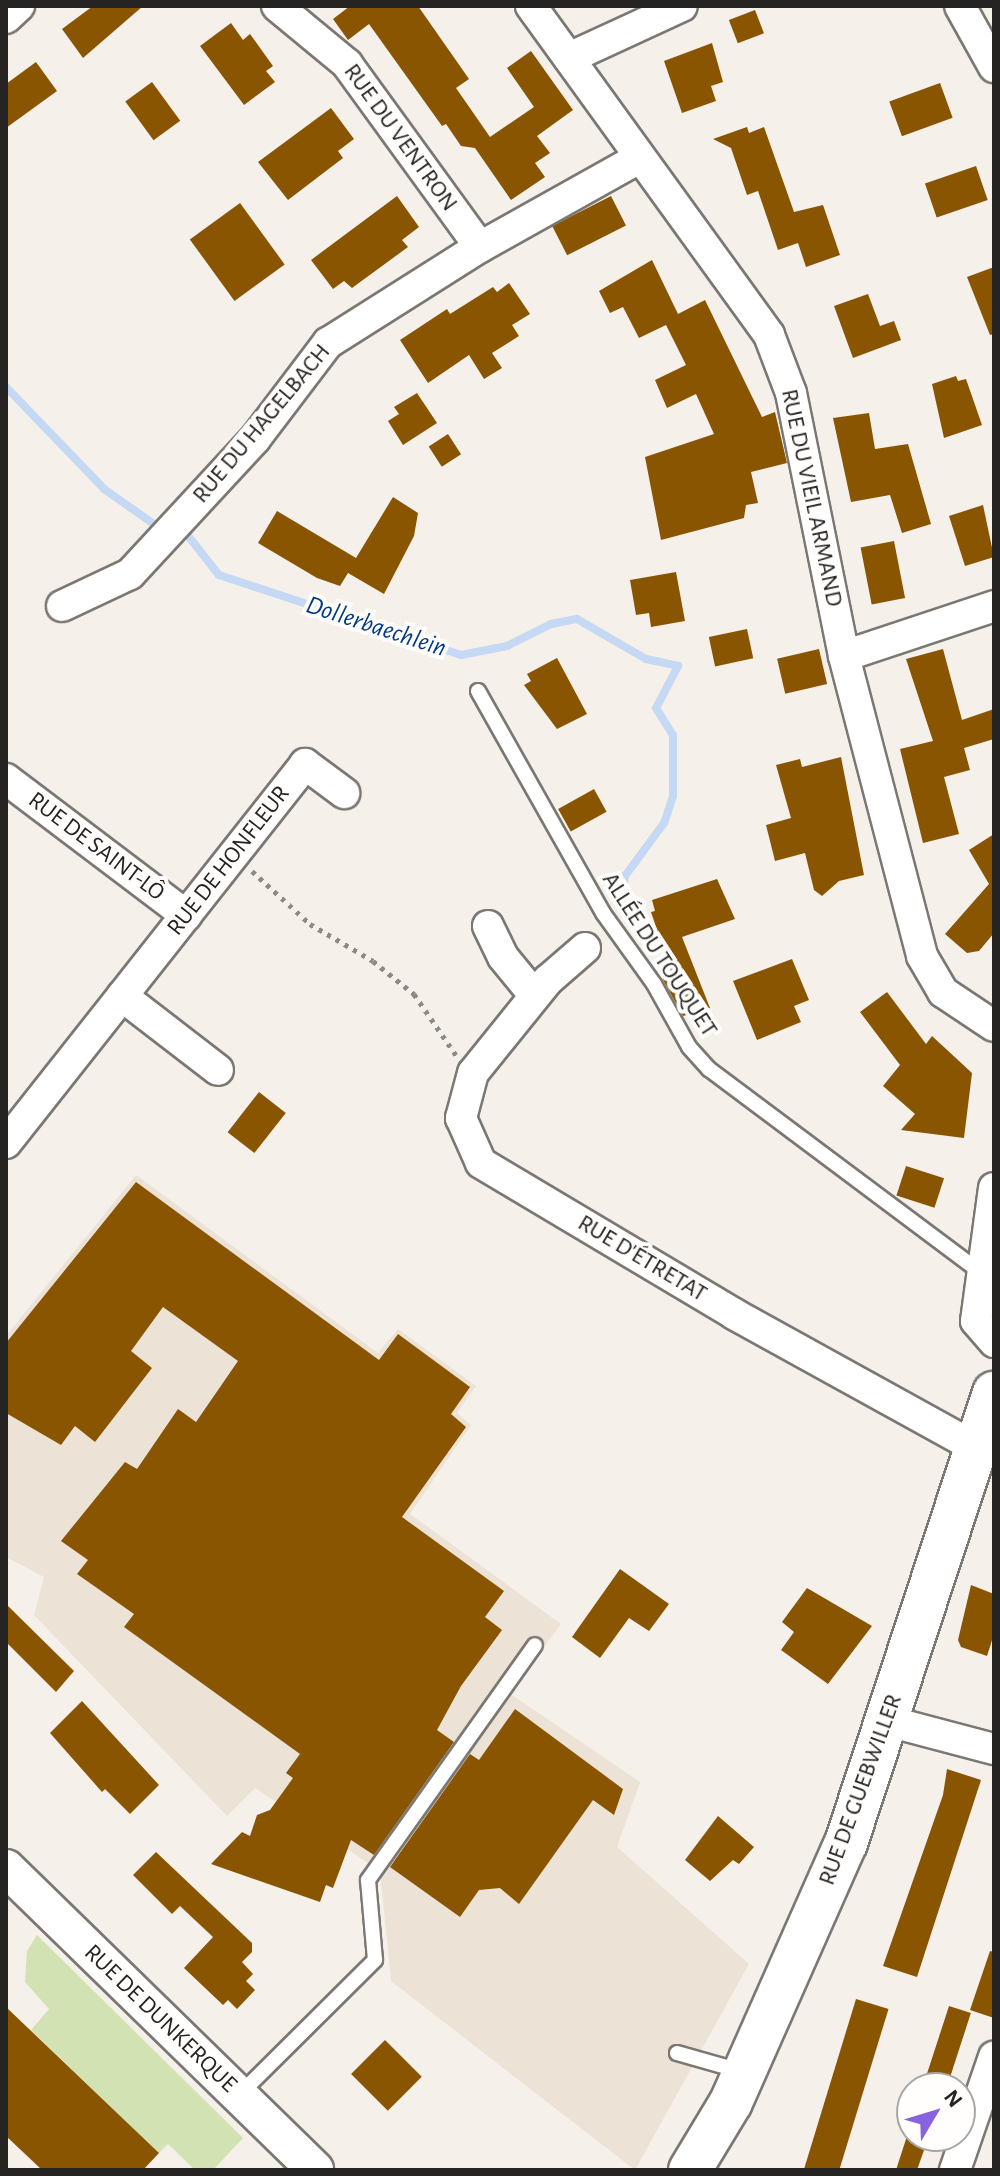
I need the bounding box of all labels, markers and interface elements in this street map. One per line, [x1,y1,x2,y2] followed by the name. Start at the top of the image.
[337,59,463,217] street label: RUE DU VENTRON
[187,338,337,510] street label: RUE DU HAGELBACH
[774,387,848,609] street label: RUE DU VIEIL ARMAND
[302,590,450,664] water label: Dollerbaechlein
[162,780,296,942] street label: RUE DE HONFLEUR
[22,786,170,908] street label: RUE DE SAINT-LÔ
[595,867,723,1043] street label: ALLÉE DU TOUQUET
[572,1209,712,1309] street label: RUE D'ÉTRETAT
[813,1691,909,1889] street label: RUE DE GUEBWILLER
[78,1939,242,2099] street label: RUE DE DUNKERQUE
[896,2072,976,2152] north arrow
[940,2086,967,2111] text: N

